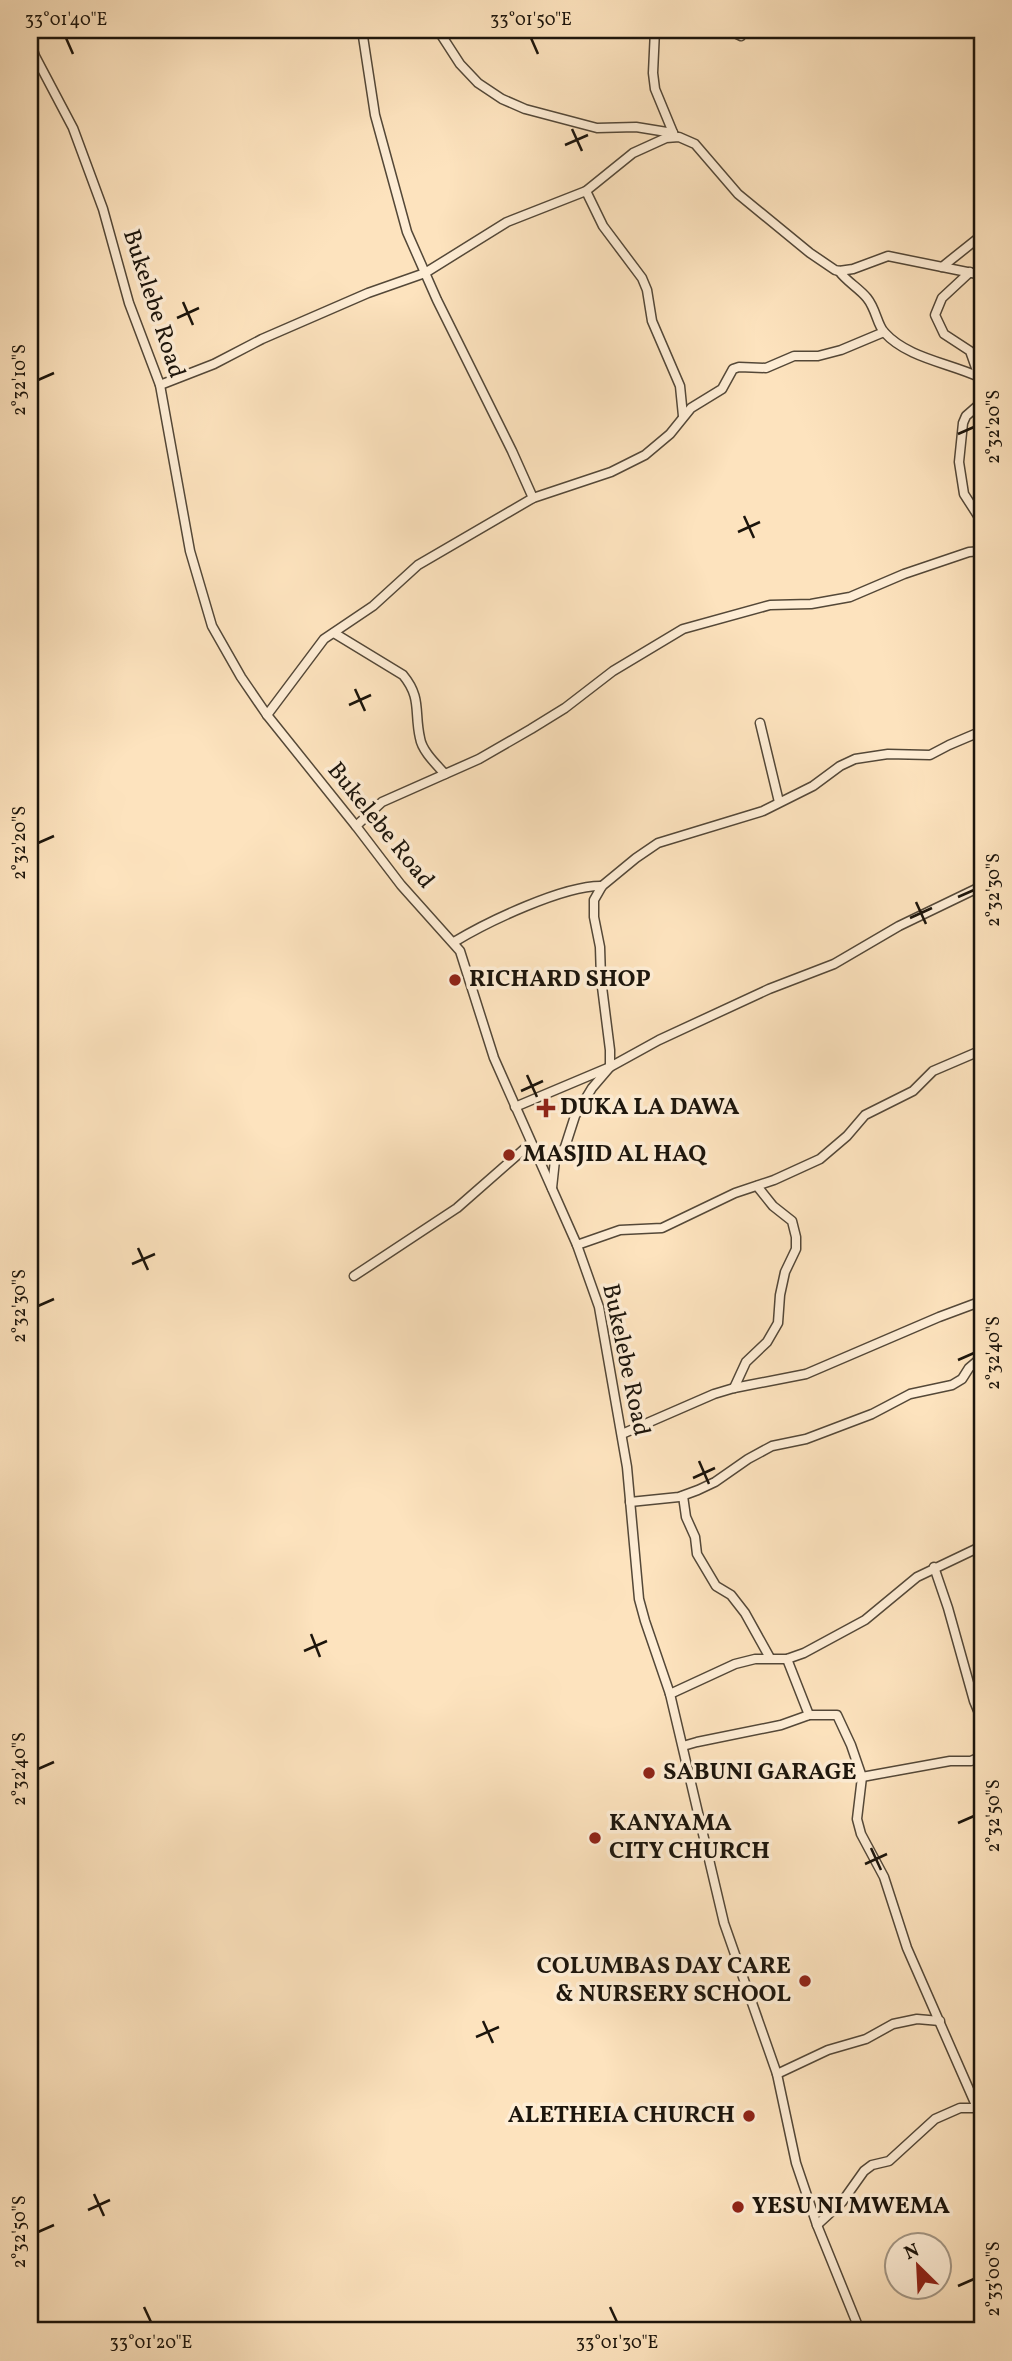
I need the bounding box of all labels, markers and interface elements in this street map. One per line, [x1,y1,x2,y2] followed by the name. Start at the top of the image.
[25,8,107,33] text: 33°01'40"E
[490,8,572,33] text: 33°01'50"E
[113,225,193,383] street label: Bukelebe Road
[8,344,33,416] text: 2°32'10"S
[982,390,1007,464] text: 2°32'20"S
[318,755,442,897] street label: Bukelebe Road
[8,806,33,880] text: 2°32'20"S
[982,853,1007,927] text: 2°32'30"S
[469,963,651,997] place label: RICHARD SHOP
[447,972,463,988] marker: RICHARD SHOP
[560,1091,740,1125] place label: DUKA LA DAWA
[538,1100,554,1116] marker: DUKA LA DAWA
[523,1138,707,1172] place label: MASJID AL HAQ
[501,1147,517,1163] marker: MASJID AL HAQ
[8,1269,33,1343] text: 2°32'30"S
[592,1281,658,1439] street label: Bukelebe Road
[982,1316,1007,1390] text: 2°32'40"S
[8,1732,33,1806] text: 2°32'40"S
[663,1756,857,1790] place label: SABUNI GARAGE
[641,1765,657,1781] marker: SABUNI GARAGE
[982,1779,1007,1853] text: 2°32'50"S
[609,1807,770,1869] place label: KANYAMA CITY CHURCH
[587,1830,603,1846] marker: KANYAMA CITY CHURCH
[537,1950,792,2012] place label: COLUMBAS DAY CARE & NURSERY SCHOOL
[797,1973,813,1989] marker: COLUMBAS DAY CARE & NURSERY SCHOOL
[508,2099,735,2133] place label: ALETHEIA CHURCH
[741,2108,757,2124] marker: ALETHEIA CHURCH
[752,2190,950,2224] place label: YESU NI MWEMA
[8,2195,33,2269] text: 2°32'50"S
[730,2199,746,2215] marker: YESU NI MWEMA
[883,2232,953,2302] north arrow
[900,2238,924,2267] text: N
[982,2241,1007,2317] text: 2°33'00"S
[110,2331,193,2356] text: 33°01'20"E
[576,2331,658,2356] text: 33°01'30"E

